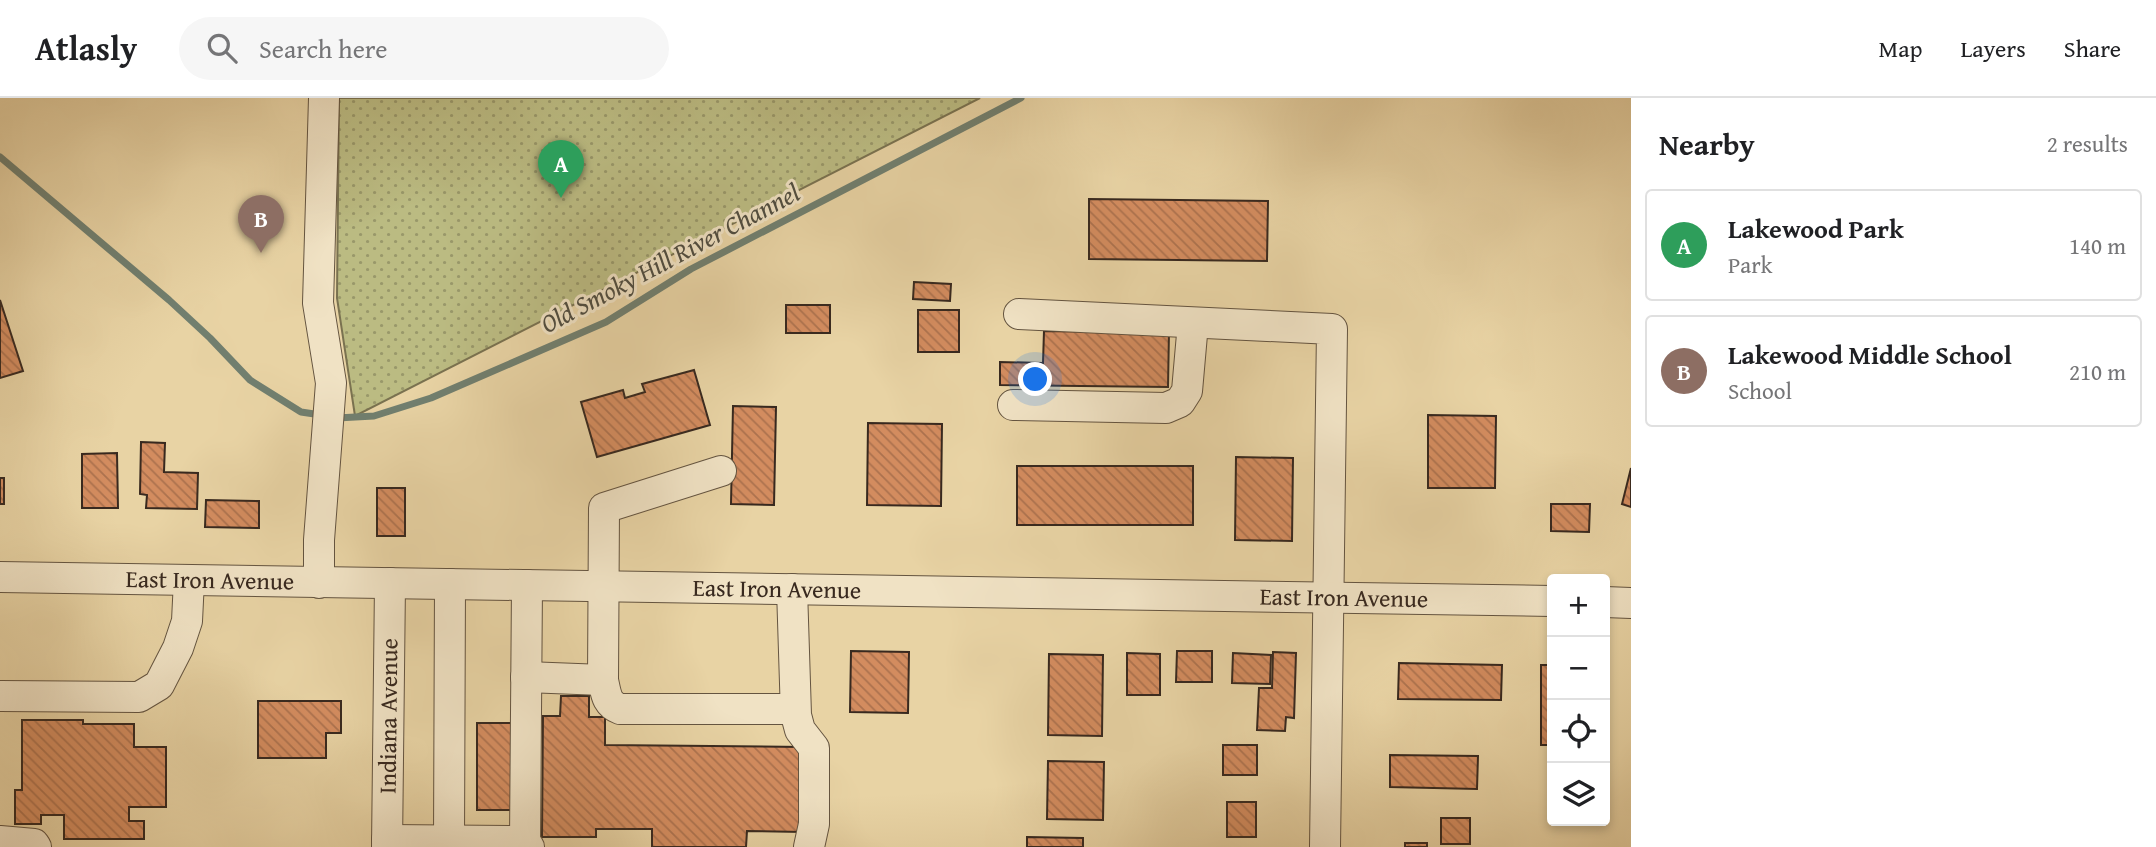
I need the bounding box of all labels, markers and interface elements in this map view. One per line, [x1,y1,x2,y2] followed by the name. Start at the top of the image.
[179,17,669,80] search box
[35,24,137,72] text: Atlasly
[203,29,241,67] icon: search
[259,29,387,68] text: Search here
[1879,31,1922,66] text: Map
[1960,31,2026,66] text: Layers
[2064,31,2121,66] text: Share
[1659,122,1755,166] text: Nearby
[2047,127,2128,160] text: 2 results
[538,140,584,198] pin: A
[533,173,806,343] water label: Old Smoky Hill River Channel
[238,195,284,253] pin: B
[1728,209,1904,248] text: Lakewood Park
[1677,229,1691,262] text: A
[2069,229,2126,262] text: 140 m
[1728,248,1772,281] text: Park
[1728,335,2012,374] text: Lakewood Middle School
[1677,355,1691,388] text: B
[2069,355,2126,388] text: 210 m
[1018,362,1052,396] your location
[1728,374,1792,407] text: School
[125,561,295,599] street label: East Iron Avenue
[692,570,861,607] street label: East Iron Avenue
[1547,574,1610,826] map controls
[1547,574,1610,637] button: +
[1259,578,1428,616] street label: East Iron Avenue
[1547,637,1610,700] button: −
[370,638,406,794] street label: Indiana Avenue
[1547,700,1610,763] button: locate
[1547,763,1610,826] button: layers

